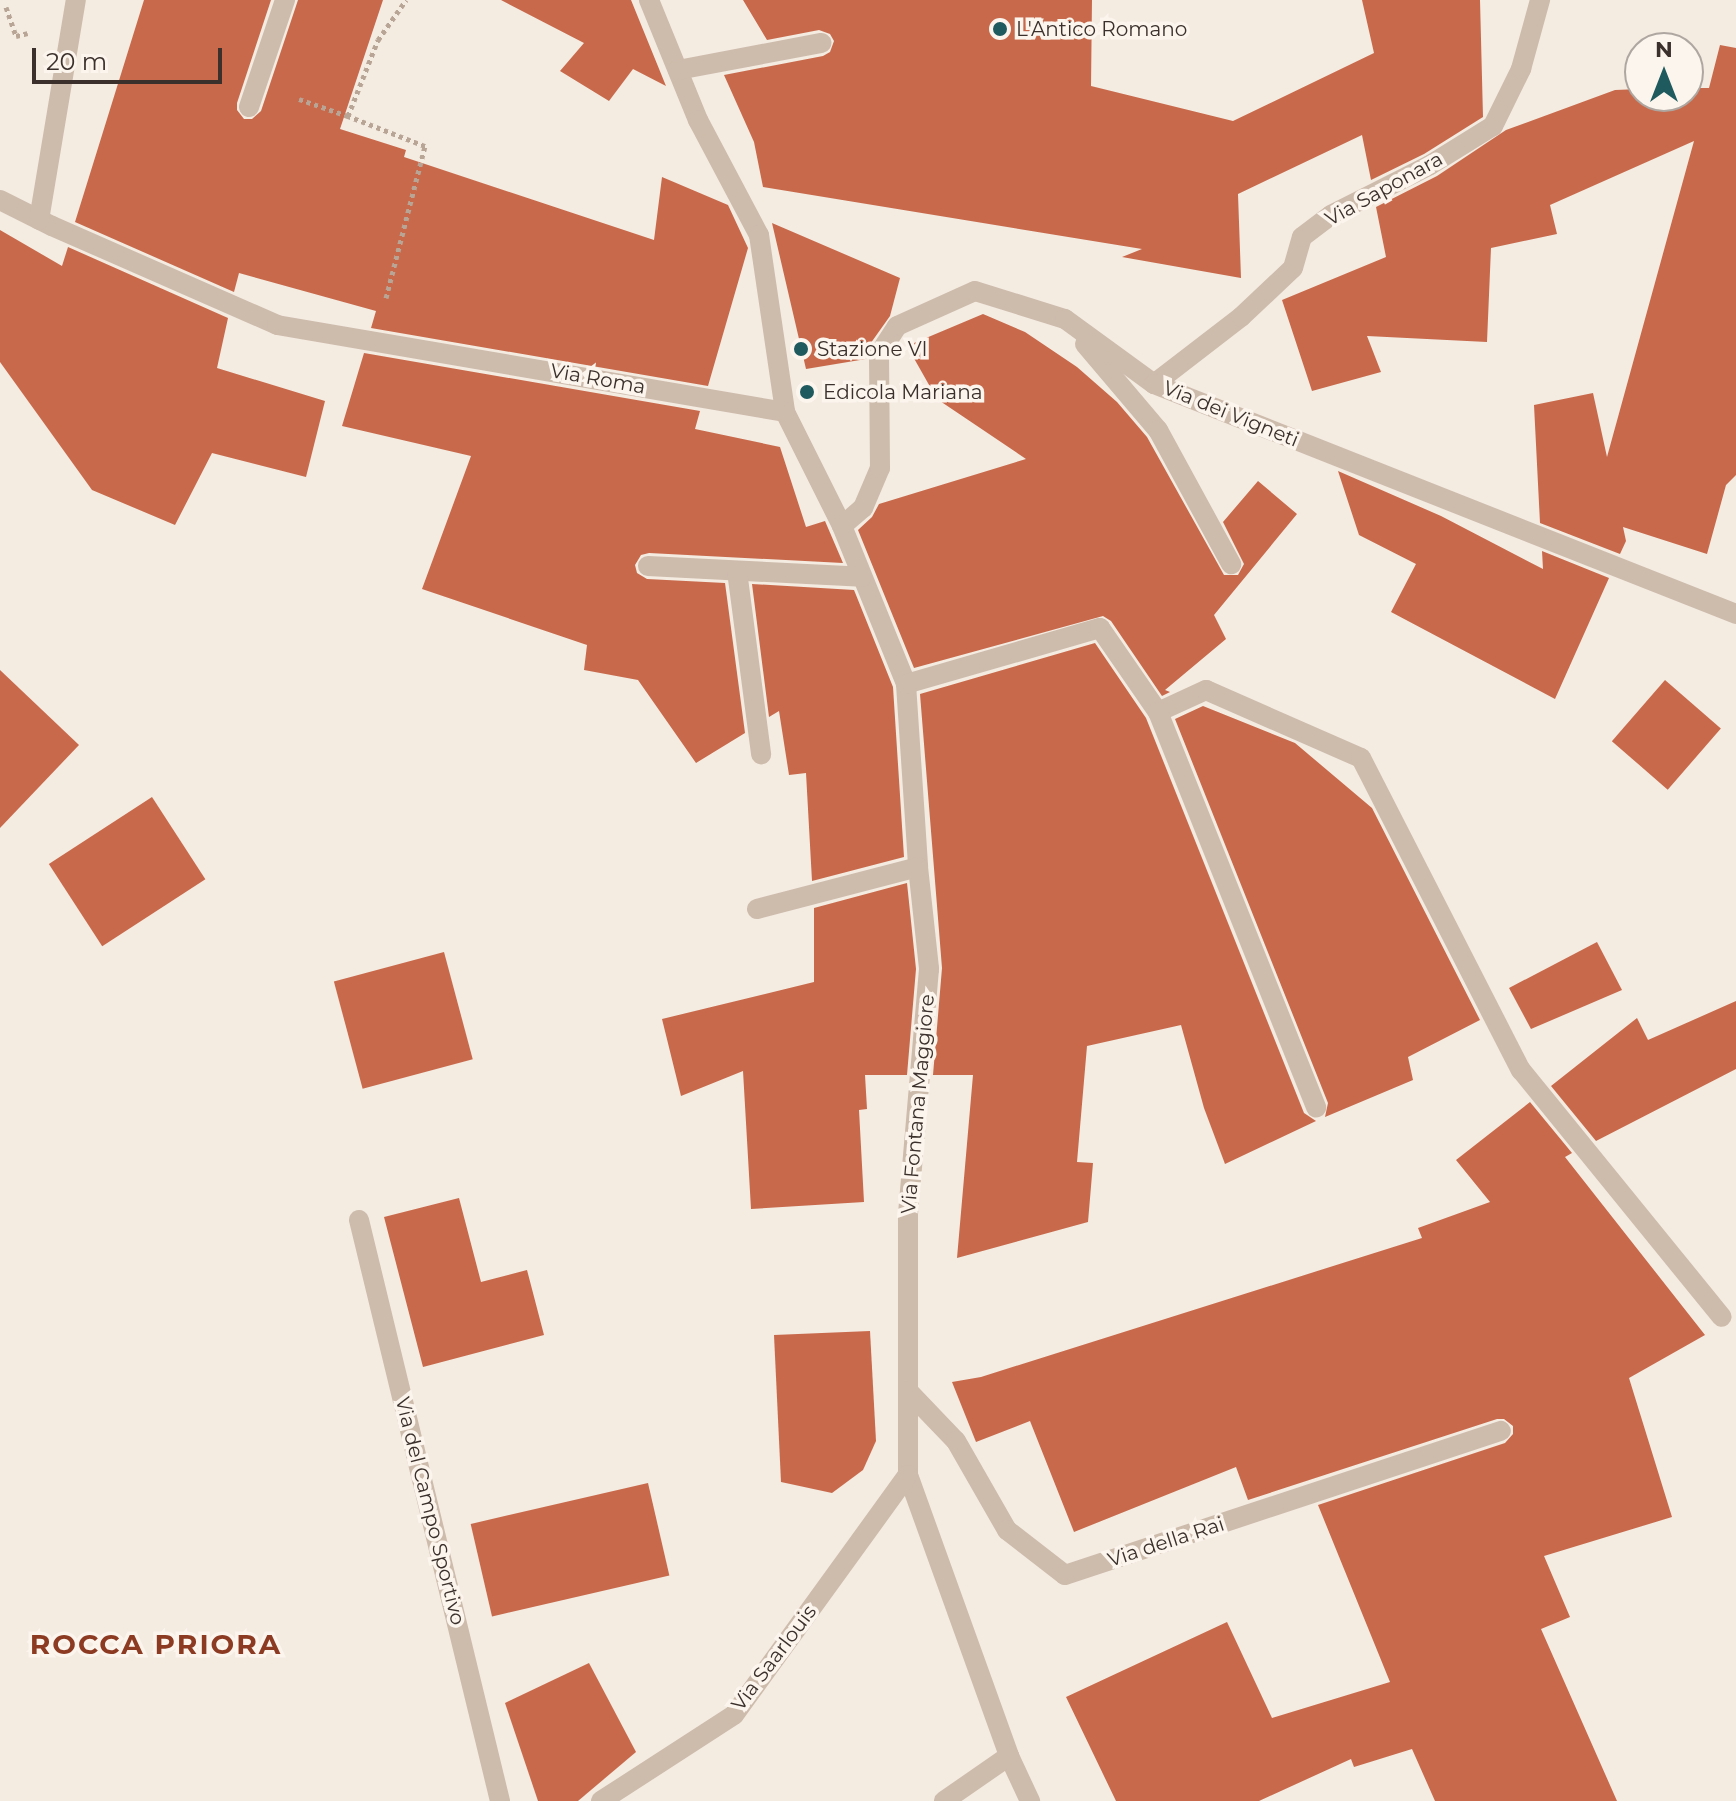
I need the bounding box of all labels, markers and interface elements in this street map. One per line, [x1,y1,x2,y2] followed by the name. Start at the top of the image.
[1016,17,1187,41] place label: L'Antico Romano
[991,20,1009,38] marker: L'Antico Romano
[36,32,226,82] scale bar
[1624,32,1704,112] north arrow
[1655,36,1673,63] text: N
[46,47,107,76] text: 20 m
[1321,147,1447,231] street label: Via Saponara
[817,337,927,361] place label: Stazione VI
[792,340,810,358] marker: Stazione VI
[549,359,647,399] street label: Via Roma
[1160,376,1302,452] street label: Via dei Vigneti
[823,380,982,404] place label: Edicola Mariana
[798,383,816,401] marker: Edicola Mariana
[896,993,940,1215] street label: Via Fontana Maggiore
[390,1395,470,1627] street label: Via del Campo Sportivo
[1105,1512,1227,1572] street label: Via della Rai
[726,1600,822,1716] street label: Via Saarlouis
[30,1627,282,1661] district label: ROCCA PRIORA

